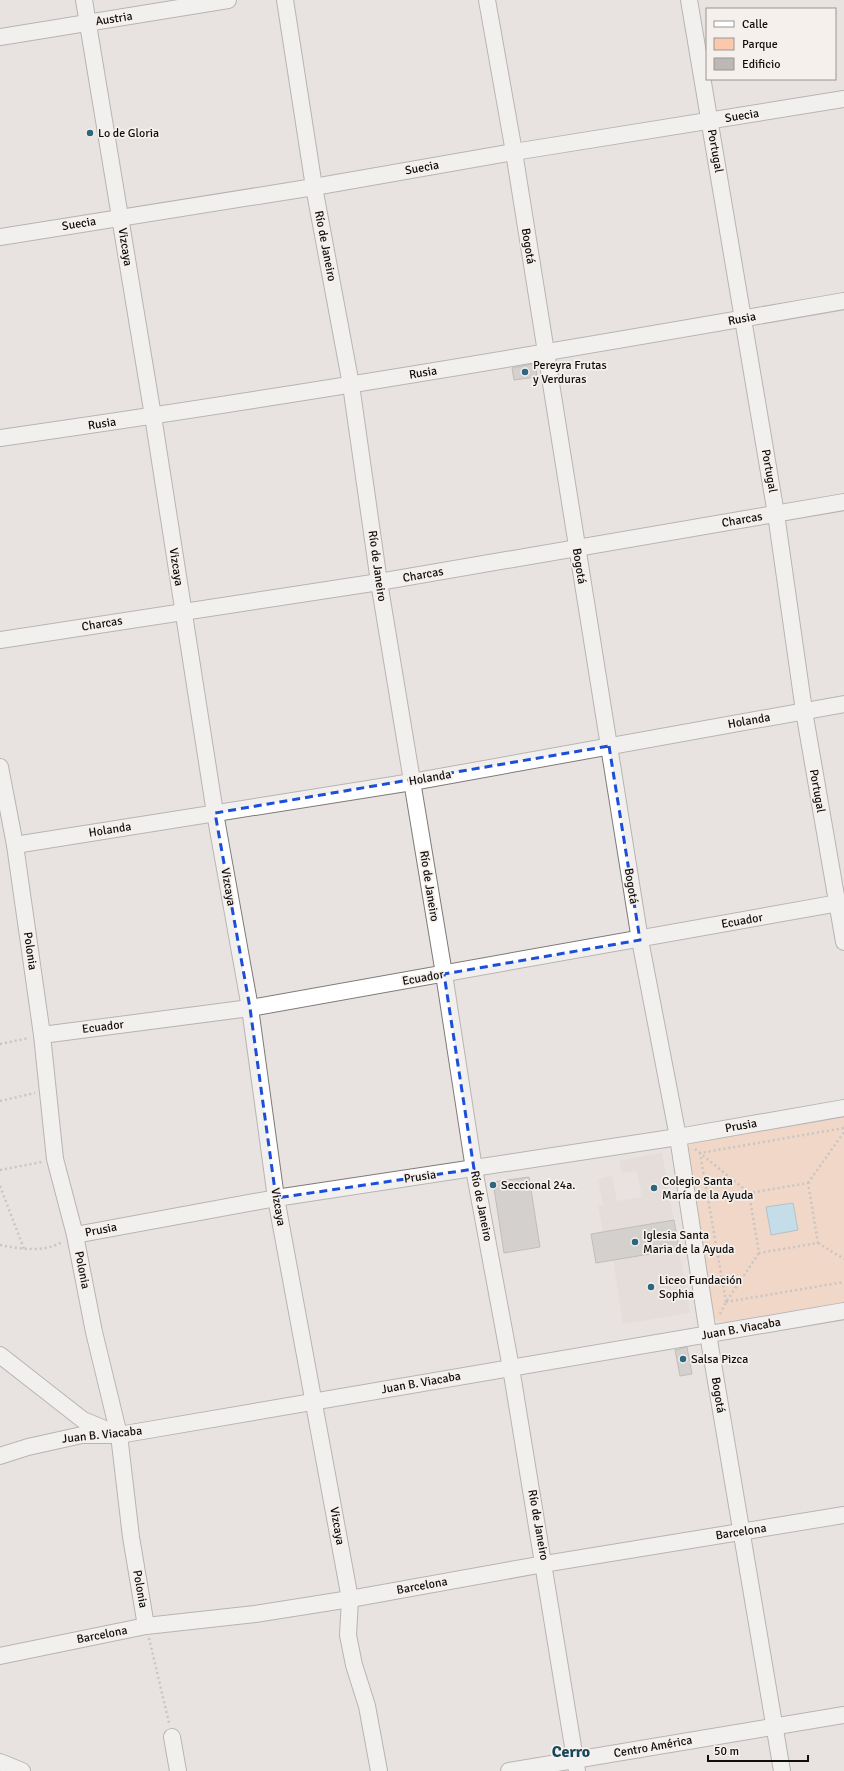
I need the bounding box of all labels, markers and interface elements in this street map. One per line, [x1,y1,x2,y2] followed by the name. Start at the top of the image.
[706,8,836,80] legend
[94,9,134,29] street label: Austria
[742,17,768,32] text: Calle
[742,37,778,52] text: Parque
[742,57,780,72] text: Edificio
[724,106,760,126] street label: Suecia
[98,126,159,141] place label: Lo de Gloria
[85,128,95,138] marker: Lo de Gloria
[704,128,726,174] street label: Portugal
[404,158,440,178] street label: Suecia
[311,209,339,283] street label: Río de Janeiro
[61,214,97,234] street label: Suecia
[115,227,135,267] street label: Vizcaya
[518,227,538,265] street label: Bogotá
[727,309,757,329] street label: Rusia
[533,358,607,387] place label: Pereyra Frutas y Verduras
[408,363,438,383] street label: Rusia
[520,367,530,377] marker: Pereyra Frutas y Verduras
[87,415,117,433] street label: Rusia
[758,448,780,494] street label: Portugal
[720,509,764,531] street label: Charcas
[365,529,389,603] street label: Río de Janeiro
[166,547,186,587] street label: Vizcaya
[569,547,589,585] street label: Bogotá
[401,564,445,586] street label: Charcas
[81,613,123,635] street label: Charcas
[727,710,771,732] street label: Holanda
[408,767,452,789] street label: Holanda
[806,768,828,814] street label: Portugal
[88,819,132,841] street label: Holanda
[416,849,442,923] street label: Río de Janeiro
[217,867,239,907] street label: Vizcaya
[621,867,641,905] street label: Bogotá
[720,910,765,932] street label: Ecuador
[20,931,40,971] street label: Polonia
[401,967,446,989] street label: Ecuador
[81,1017,125,1037] street label: Ecuador
[724,1116,758,1136] street label: Prusia
[403,1167,437,1187] street label: Prusia
[467,1169,495,1243] street label: Río de Janeiro
[662,1174,753,1203] place label: Colegio Santa María de la Ayuda
[501,1178,576,1193] place label: Seccional 24a.
[488,1180,498,1190] marker: Seccional 24a.
[649,1183,659,1193] marker: Colegio Santa María de la Ayuda
[267,1187,289,1227] street label: Vizcaya
[84,1220,118,1240] street label: Prusia
[643,1228,734,1257] place label: Iglesia Santa Maria de la Ayuda
[630,1237,640,1247] marker: Iglesia Santa Maria de la Ayuda
[71,1250,93,1290] street label: Polonia
[659,1273,742,1302] place label: Liceo Fundación Sophia
[646,1282,656,1292] marker: Liceo Fundación Sophia
[700,1315,782,1343] street label: Juan B. Viacaba
[691,1352,748,1367] place label: Salsa Pizca
[678,1354,688,1364] marker: Salsa Pizca
[380,1369,462,1397] street label: Juan B. Viacaba
[708,1376,728,1414] street label: Bogotá
[61,1423,143,1447] street label: Juan B. Viacaba
[524,1488,552,1562] street label: Río de Janeiro
[326,1506,348,1546] street label: Vizcaya
[714,1521,768,1543] street label: Barcelona
[129,1569,151,1609] street label: Polonia
[395,1574,449,1598] street label: Barcelona
[75,1623,129,1647] street label: Barcelona
[613,1733,693,1761] street label: Centro América
[708,1737,808,1763] scale bar
[552,1742,590,1762] district label: Cerro
[714,1744,739,1759] text: 50 m

